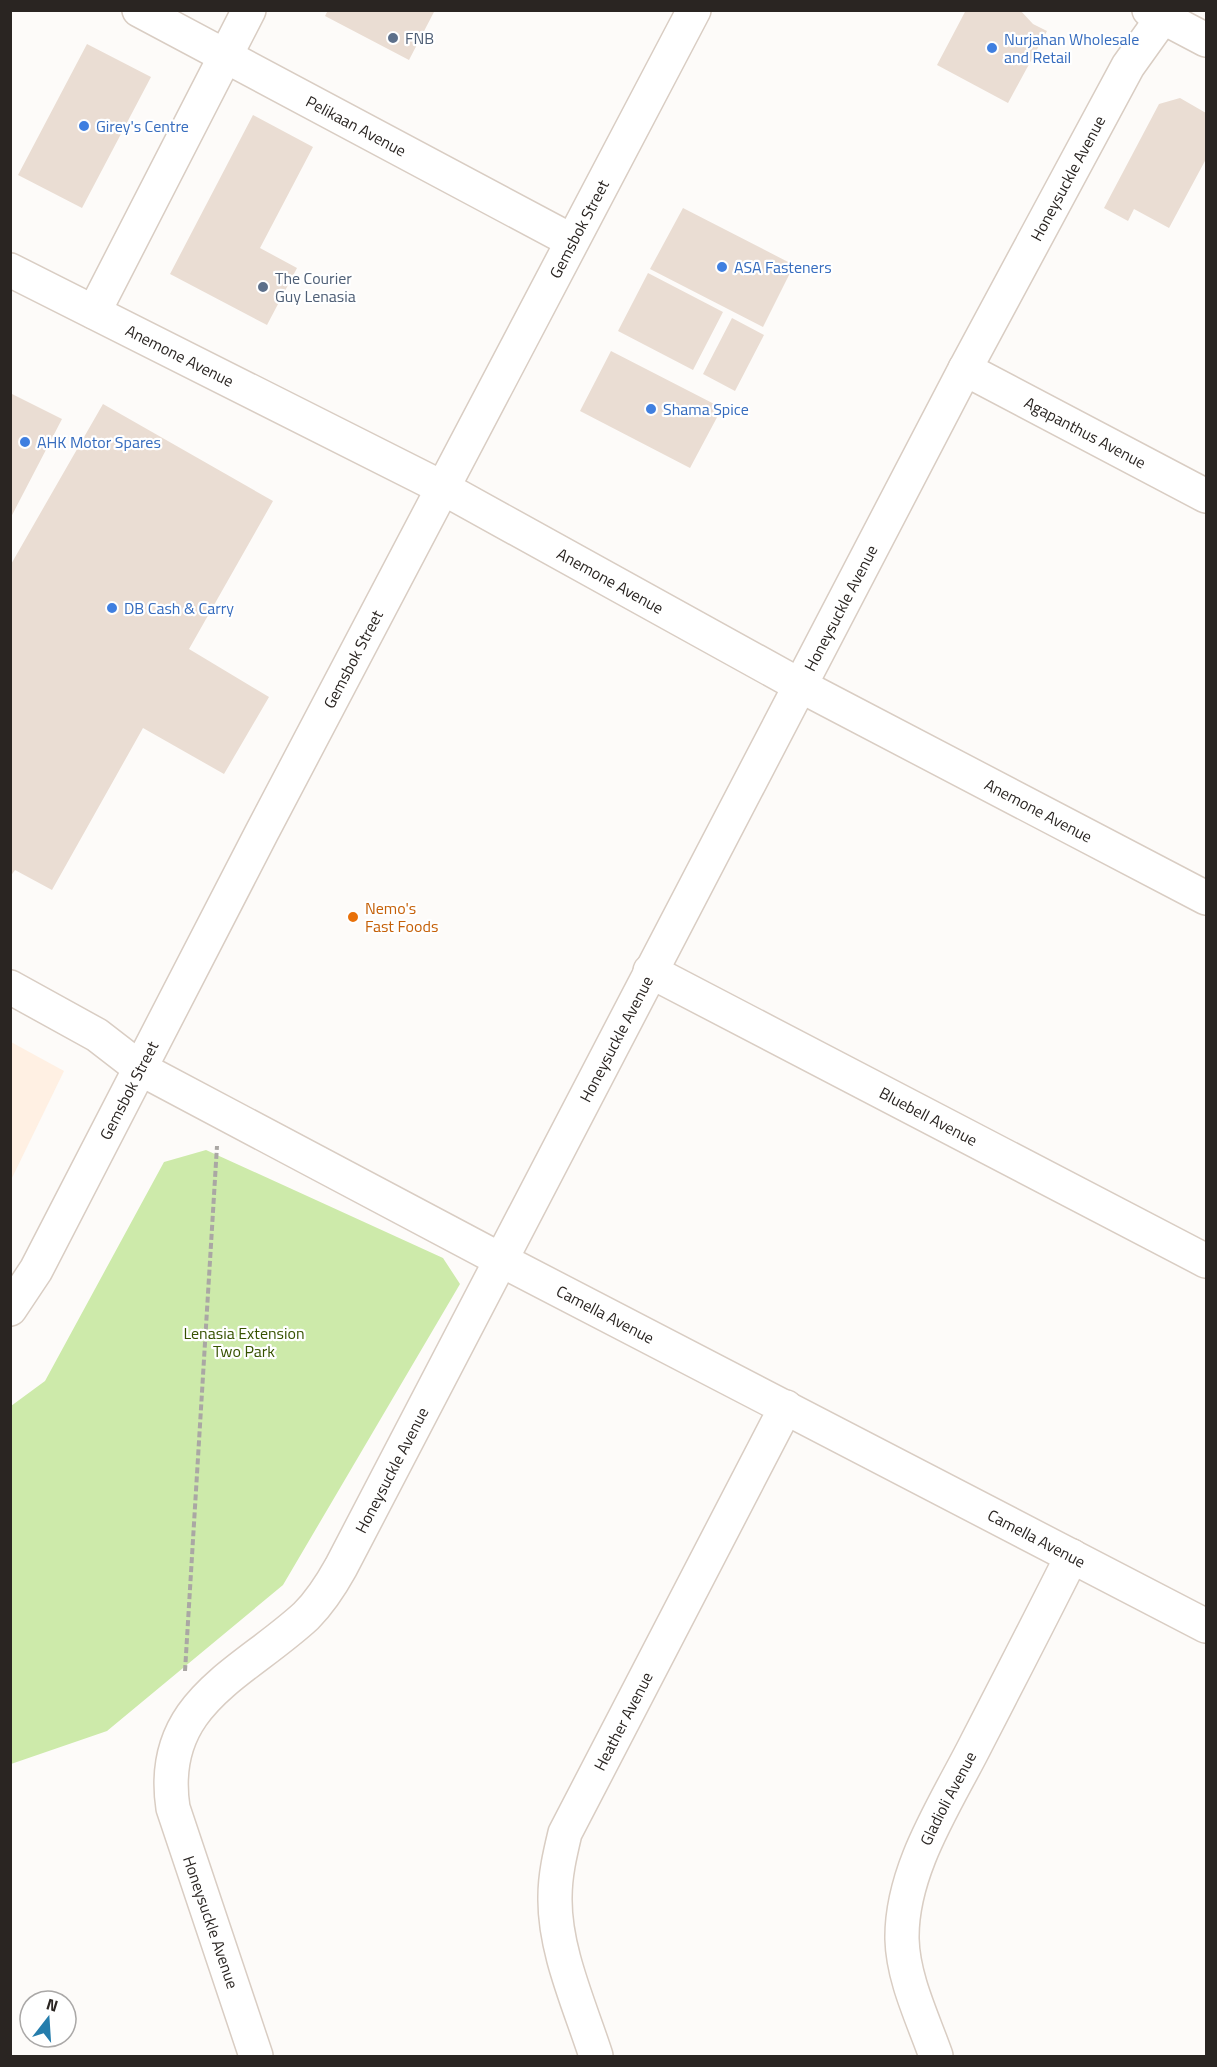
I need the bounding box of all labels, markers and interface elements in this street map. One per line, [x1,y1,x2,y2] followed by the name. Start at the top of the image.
[405,26,434,50] place label: FNB
[1004,27,1139,69] place label: Nurjahan Wholesale and Retail
[386,31,400,45] marker: FNB
[985,41,999,55] marker: Nurjahan Wholesale and Retail
[302,89,411,162] street label: Pelikaan Avenue
[1024,111,1111,245] street label: Honeysuckle Avenue
[96,114,189,138] place label: Girey's Centre
[77,119,91,133] marker: Girey's Centre
[543,175,615,282] street label: Gemsbok Street
[734,255,832,279] place label: ASA Fasteners
[715,260,729,274] marker: ASA Fasteners
[275,266,356,308] place label: The Courier Guy Lenasia
[256,280,270,294] marker: The Courier Guy Lenasia
[121,318,238,393] street label: Anemone Avenue
[1020,390,1150,474] street label: Agapanthus Avenue
[663,397,749,421] place label: Shama Spice
[644,402,658,416] marker: Shama Spice
[37,430,161,454] place label: AHK Motor Spares
[18,435,32,449] marker: AHK Motor Spares
[553,541,668,620] street label: Anemone Avenue
[798,541,883,675] street label: Honeysuckle Avenue
[124,596,234,620] place label: DB Cash & Carry
[105,601,119,615] marker: DB Cash & Carry
[317,605,389,713] street label: Gemsbok Street
[981,772,1097,848] street label: Anemone Avenue
[365,896,438,938] place label: Nemo's Fast Foods
[346,910,360,924] marker: Nemo's Fast Foods
[573,972,659,1106] street label: Honeysuckle Avenue
[93,1036,164,1144] street label: Gemsbok Street
[875,1081,982,1152] street label: Bluebell Avenue
[552,1279,658,1350] street label: Camella Avenue
[183,1321,305,1363] park label: Lenasia Extension Two Park
[349,1403,434,1537] street label: Honeysuckle Avenue
[983,1503,1090,1573] street label: Camella Avenue
[587,1668,659,1775] street label: Heather Avenue
[914,1747,982,1849] street label: Gladioli Avenue
[177,1852,245,1992] street label: Honeysuckle Avenue
[18,1989,78,2049] north arrow
[44,1992,61,2018] text: N

